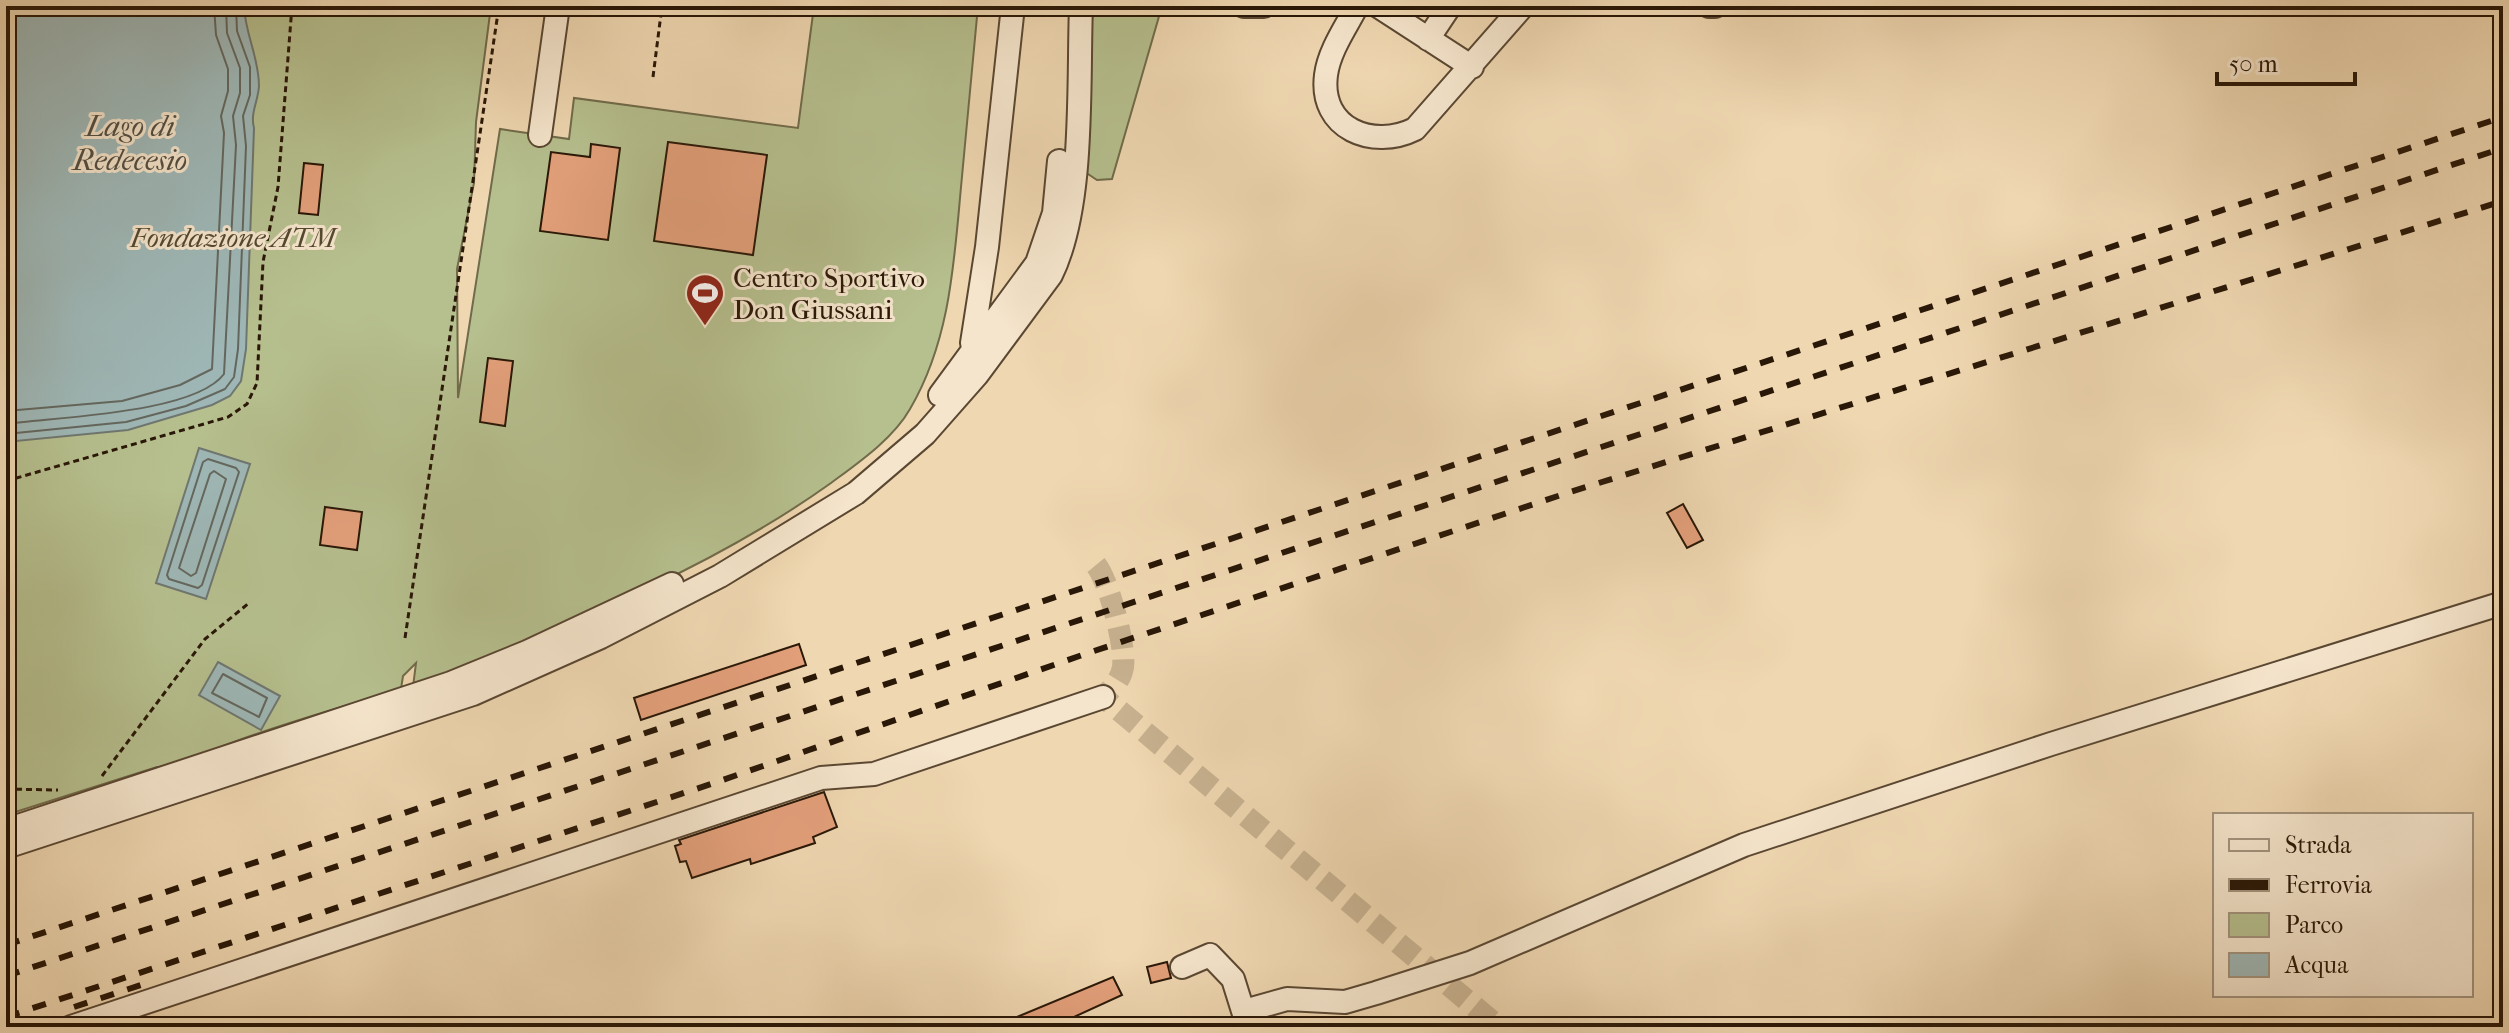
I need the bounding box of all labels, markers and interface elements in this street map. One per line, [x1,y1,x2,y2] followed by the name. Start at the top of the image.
[2217,36,2355,86] scale bar
[2229,50,2278,78] text: 50 m
[71,109,187,178] water label: Lago di Redecesio
[129,221,339,254] park label: Fondazione ATM
[733,261,925,326] place label: Centro Sportivo Don Giussani
[684,272,726,327] sports icon: Centro Sportivo Don Giussani
[2213,813,2473,997] legend
[2285,831,2352,859] text: Strada
[2285,871,2373,899] text: Ferrovia
[2285,911,2343,939] text: Parco
[2284,951,2349,979] text: Acqua

